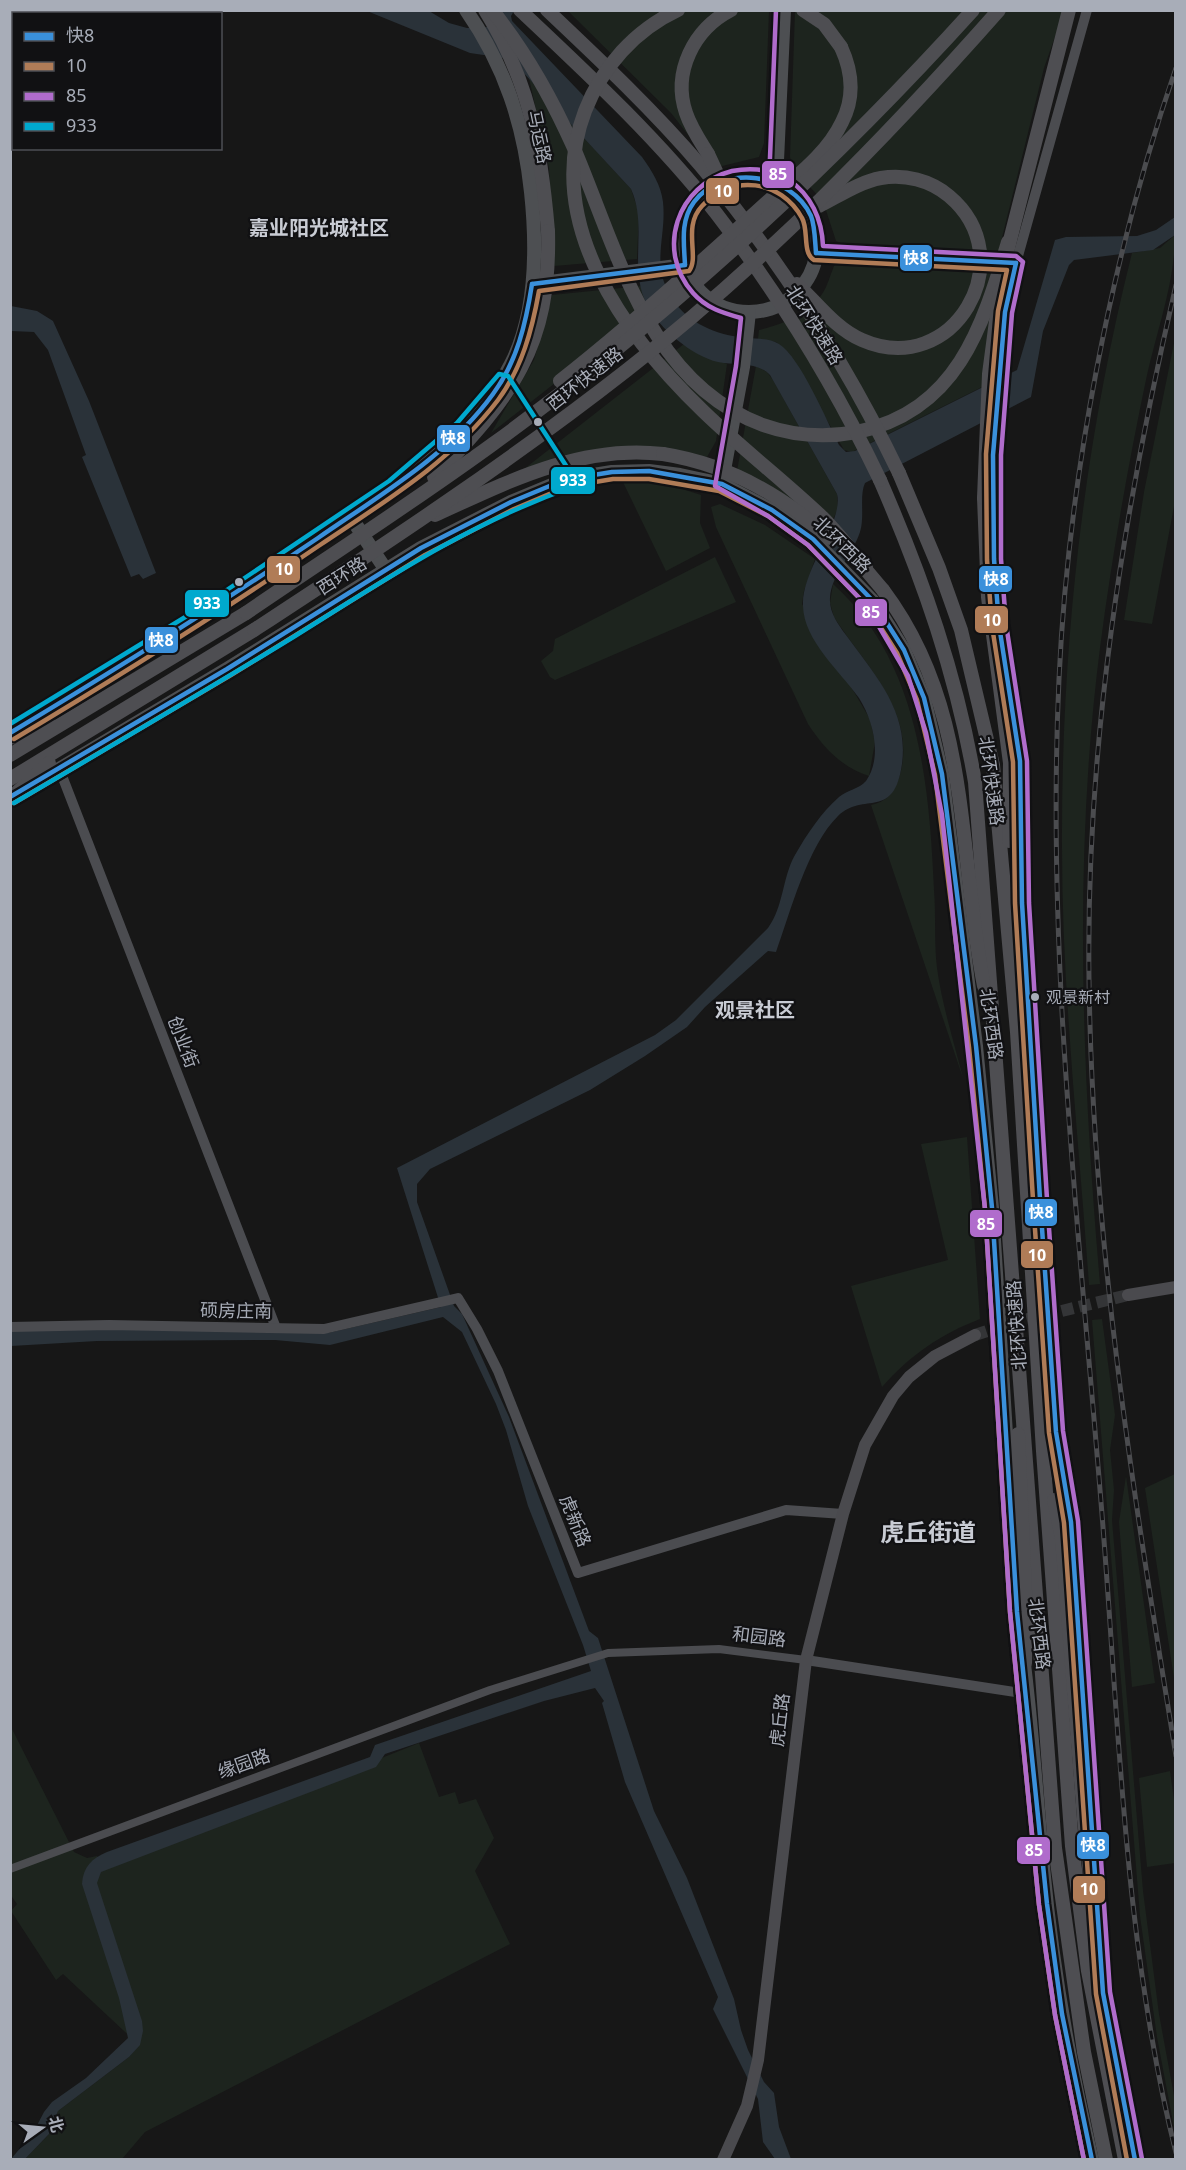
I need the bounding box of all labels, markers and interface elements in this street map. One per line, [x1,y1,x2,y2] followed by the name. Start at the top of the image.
[12,12,222,150] legend
[66,23,94,47] text: 快8
[66,53,87,77] text: 10
[66,83,87,107] text: 85
[523,108,557,166] street label: 马运路
[66,113,97,137] text: 933
[761,160,795,189] line badge: 85
[769,163,787,185] text: 85
[705,177,740,205] line badge: 10
[714,180,732,202] text: 10
[249,214,389,241] district label: 嘉业阳光城社区
[899,244,933,272] line badge: 快8
[903,247,929,269] text: 快8
[781,280,849,369] street label: 北环快速路
[542,341,627,415] street label: 西环快速路
[532,416,544,428] unlabelled marker
[436,424,471,453] line badge: 快8
[440,427,466,449] text: 快8
[550,466,596,495] line badge: 933
[559,469,587,491] text: 933
[808,511,877,578] street label: 北环西路
[312,551,371,600] street label: 西环路
[266,555,301,584] line badge: 10
[275,558,293,580] text: 10
[978,565,1013,593] line badge: 快8
[983,568,1009,590] text: 快8
[233,576,245,588] unlabelled marker
[184,589,230,618] line badge: 933
[193,592,221,614] text: 933
[854,598,888,627] line badge: 85
[862,601,880,623] text: 85
[974,605,1009,634] line badge: 10
[983,609,1001,631] text: 10
[144,626,179,654] line badge: 快8
[148,629,174,651] text: 快8
[974,735,1010,827] street label: 北环快速路
[1046,986,1110,1008] place label: 观景新村
[975,987,1009,1061] street label: 北环西路
[1029,991,1041,1003] marker: 观景新村
[715,996,795,1023] district label: 观景社区
[163,1012,205,1071] street label: 创业街
[1024,1198,1058,1227] line badge: 快8
[1028,1201,1054,1223] text: 快8
[969,1209,1003,1238] line badge: 85
[977,1213,995,1235] text: 85
[1020,1240,1054,1269] line badge: 10
[1028,1244,1046,1266] text: 10
[1001,1279,1031,1371] street label: 北环快速路
[200,1297,272,1323] street label: 硕房庄南
[555,1491,597,1550] street label: 虎新路
[880,1515,976,1548] district label: 虎丘街道
[1024,1597,1056,1671] street label: 北环西路
[731,1621,787,1651] street label: 和园路
[764,1692,794,1748] street label: 虎丘路
[214,1743,273,1784] street label: 缘园路
[1076,1831,1110,1860] line badge: 快8
[1080,1834,1106,1856] text: 快8
[1016,1836,1051,1865] line badge: 85
[1025,1839,1043,1861] text: 85
[1072,1875,1106,1904] line badge: 10
[1080,1878,1098,1900] text: 10
[12,2098,72,2158] north arrow
[44,2114,69,2135] text: 北

